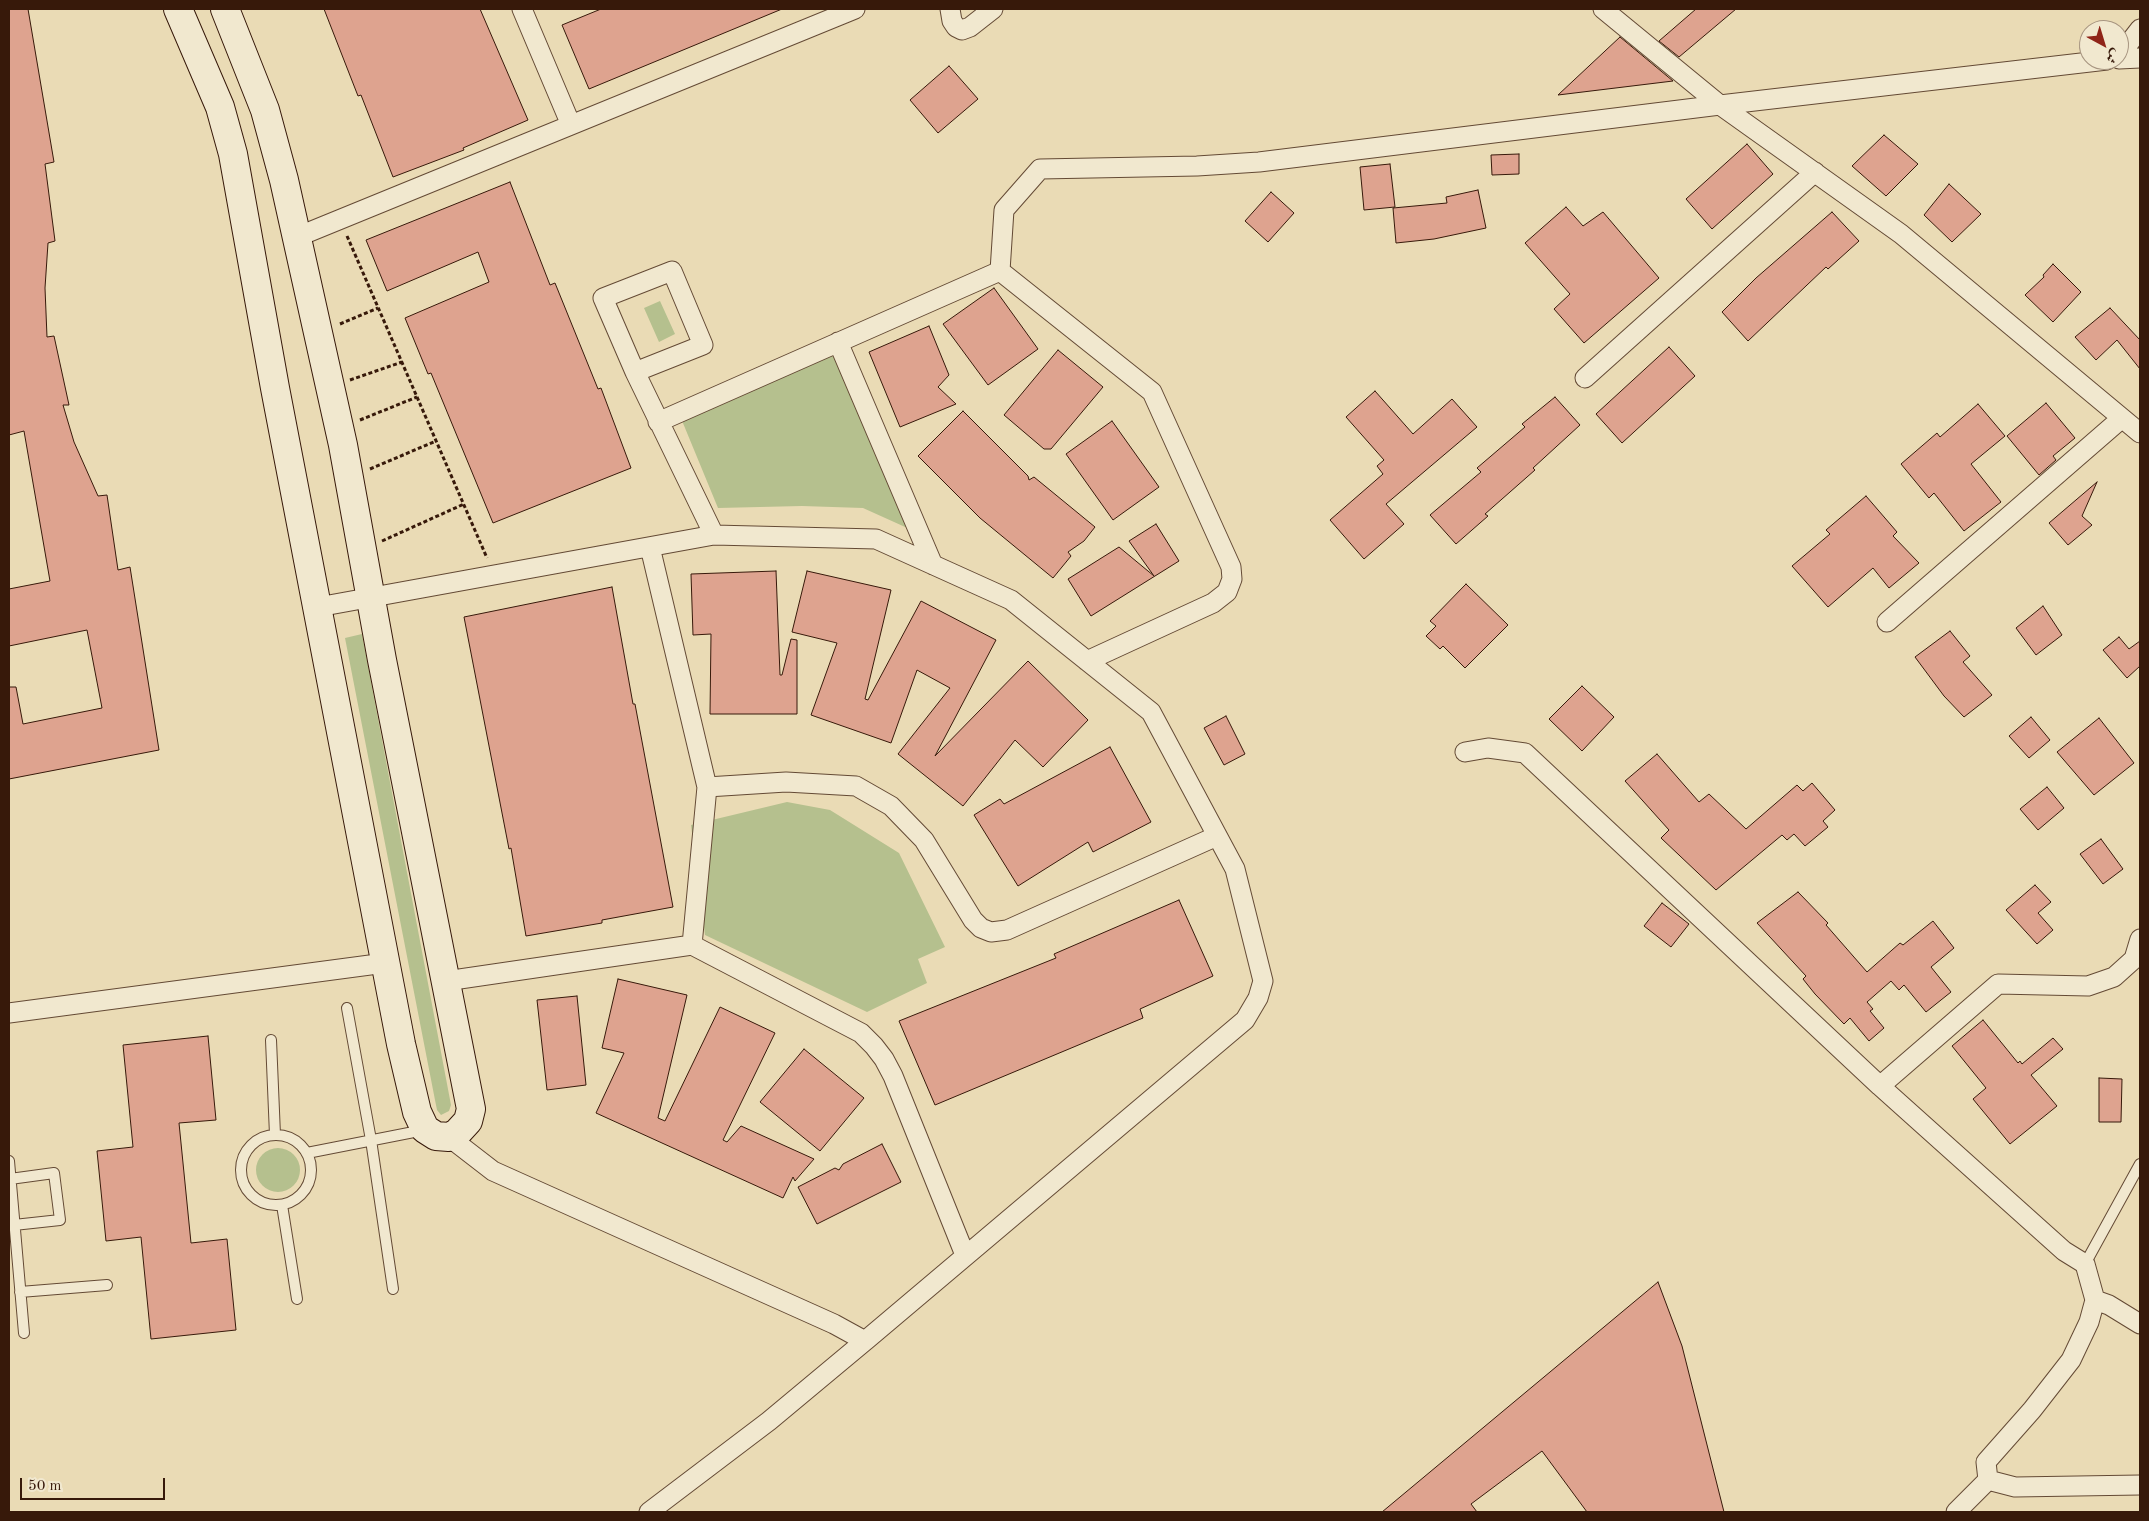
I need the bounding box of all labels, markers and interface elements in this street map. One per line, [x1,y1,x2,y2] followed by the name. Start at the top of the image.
[2079,20,2129,70] north arrow
[2103,46,2123,66] text: ش
[22,1468,168,1500] scale bar
[28,1479,62,1494] text: 50 m

